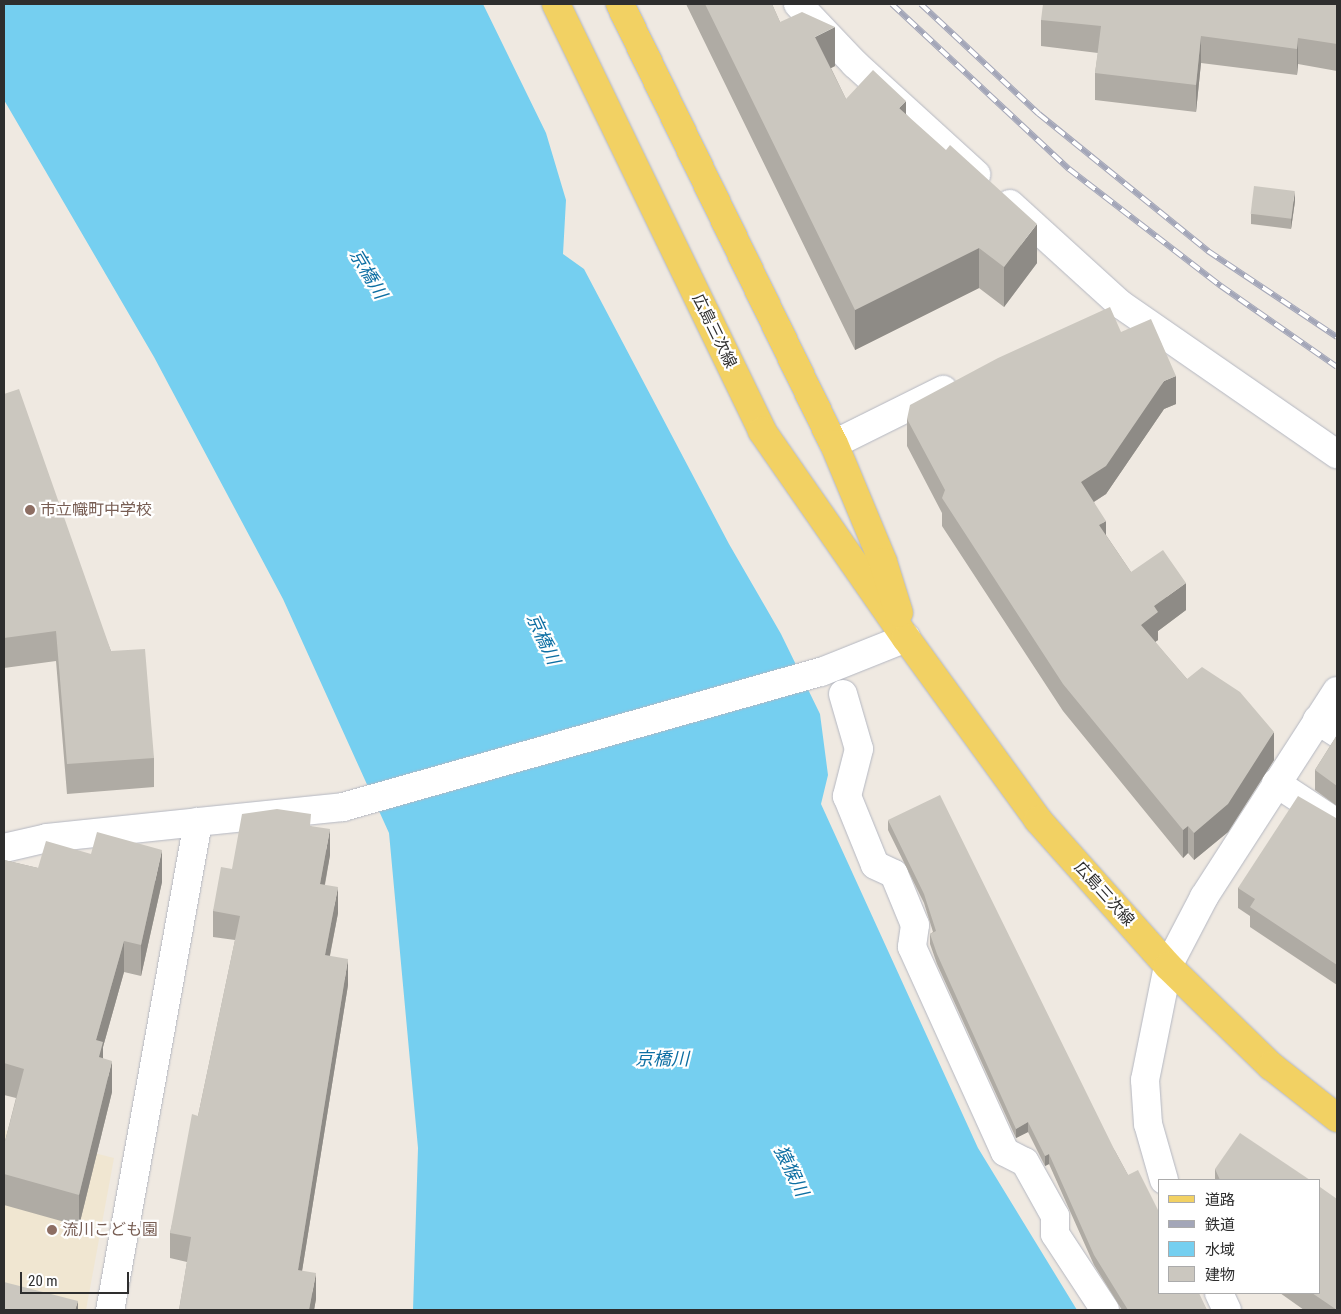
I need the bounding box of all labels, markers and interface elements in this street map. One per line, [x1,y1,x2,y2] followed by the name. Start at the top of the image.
[345,245,391,303] water label: 京橋川
[688,291,740,371] street label: 広島三次線
[40,500,152,520] place label: 市立幟町中学校
[24,504,36,516] marker: 市立幟町中学校
[522,610,564,668] water label: 京橋川
[1070,858,1138,930] street label: 広島三次線
[635,1048,689,1070] water label: 京橋川
[769,1142,813,1200] water label: 猿猴川
[1158,1179,1321,1294] legend
[1205,1191,1235,1209] text: 道路
[1205,1216,1235,1234] text: 鉄道
[62,1220,158,1240] place label: 流川こども園
[46,1224,58,1236] marker: 流川こども園
[1205,1241,1235,1259] text: 水域
[22,1262,131,1294] scale bar
[1205,1266,1235,1284] text: 建物
[28,1272,58,1290] text: 20 m

